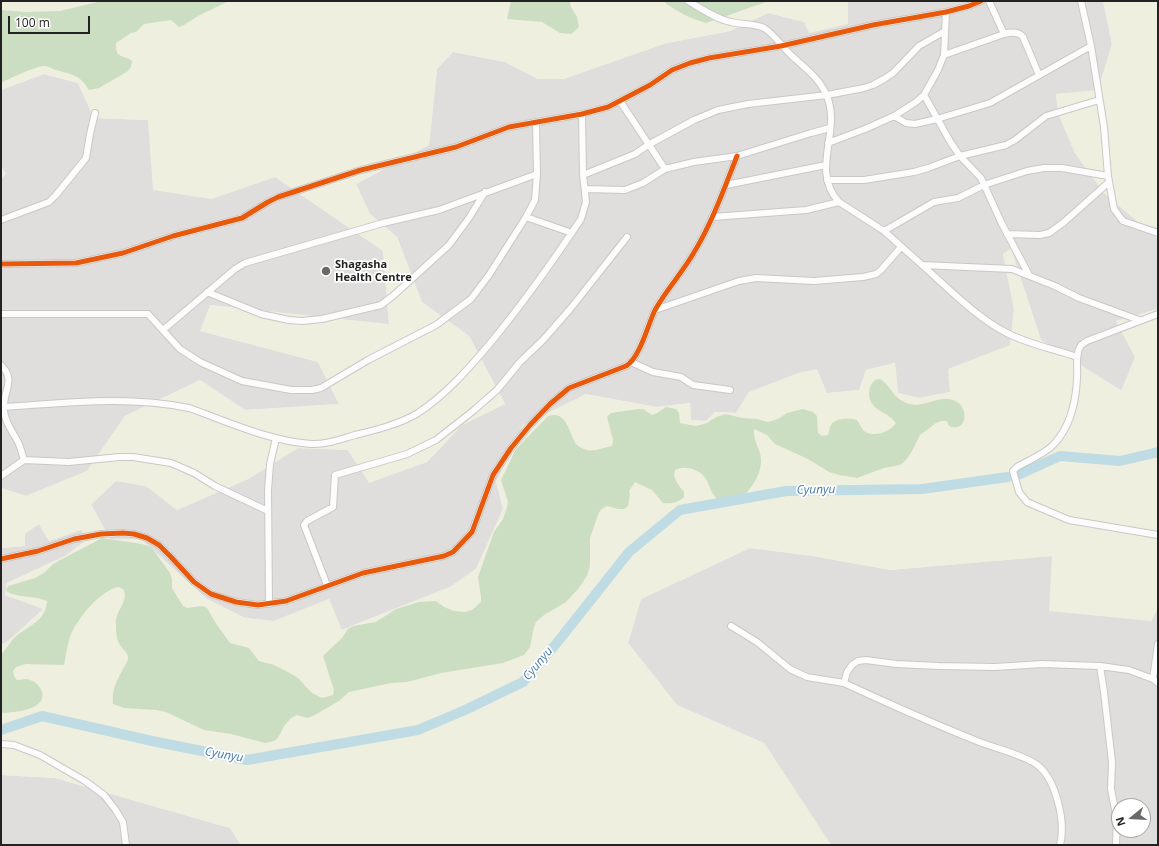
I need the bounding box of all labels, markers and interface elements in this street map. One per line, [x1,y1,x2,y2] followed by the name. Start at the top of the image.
[10,8,92,34] scale bar
[15,14,50,31] text: 100 m
[335,258,412,284] place label: Shagasha Health Centre
[320,265,332,277] marker: Shagasha Health Centre
[796,482,836,498] water label: Cyunyu
[520,644,556,684] water label: Cyunyu
[204,745,244,765] water label: Cyunyu
[1111,798,1151,838] north arrow
[1112,815,1129,828] text: N

